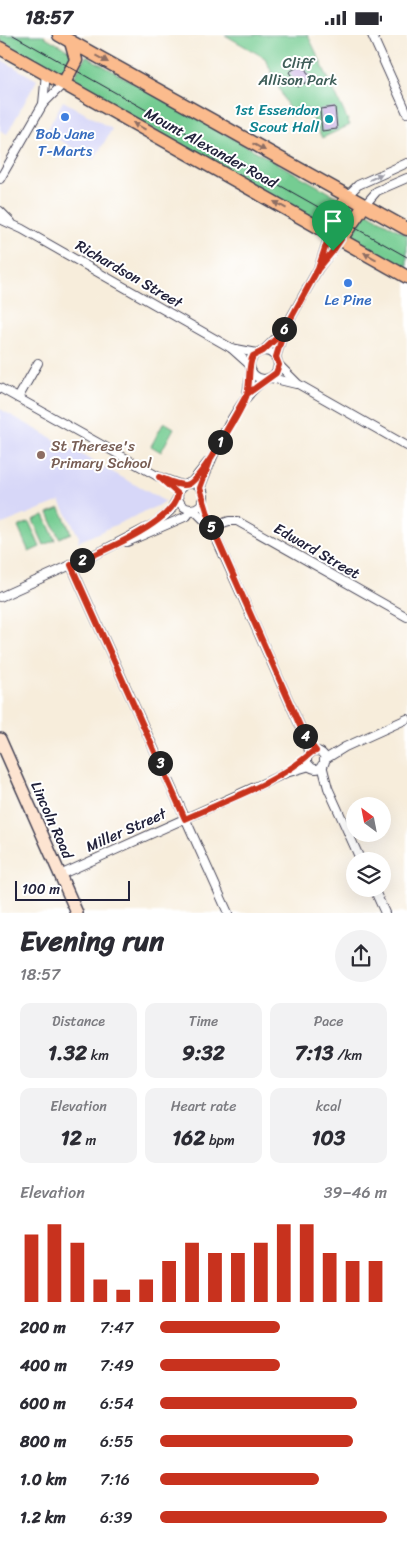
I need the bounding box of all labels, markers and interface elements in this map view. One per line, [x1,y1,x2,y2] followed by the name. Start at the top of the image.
[25,1,73,34] text: 18:57
[257,50,338,93] park label: Cliff Allison Park
[94,55,109,63] one-way arrow
[234,97,320,140] place label: 1st Essendon Scout Hall
[140,101,283,196] street label: Mount Alexander Road
[59,111,71,123] marker: Bob Jane T-Marts
[323,113,335,125] marker: 1st Essendon Scout Hall
[35,121,95,164] place label: Bob Jane T-Marts
[132,121,145,130] one-way arrow
[251,143,266,151] one-way arrow
[369,173,383,181] one-way arrow
[312,200,354,251] pin
[273,201,288,209] one-way arrow
[319,207,347,235] icon: arrive
[70,233,188,316] street label: Richardson Street
[363,252,378,260] one-way arrow
[342,277,354,289] marker: Le Pine
[325,287,371,313] place label: Le Pine
[272,317,296,341] pin: 6
[281,317,288,342] text: 6
[208,429,232,455] pin: 1
[217,430,224,455] text: 1
[51,433,152,476] place label: St Therese's Primary School
[35,449,47,461] marker: St Therese's Primary School
[198,515,224,539] pin: 5
[207,515,216,540] text: 5
[269,516,366,587] street label: Edward Street
[70,547,94,573] pin: 2
[78,548,87,573] text: 2
[292,723,318,749] pin: 4
[301,724,310,749] text: 4
[148,751,172,775] pin: 3
[157,751,164,776] text: 3
[23,777,81,864] street label: Lincoln Road
[346,797,391,843] north arrow
[346,797,391,897] map controls
[82,800,171,859] street label: Miller Street
[346,852,391,897] button: layers
[22,877,60,902] text: 100 m
[15,878,130,901] scale bar
[20,916,164,965] text: Evening run
[335,930,387,982] button: share
[20,960,60,989] text: 18:57
[52,1009,105,1034] text: Distance
[189,1009,218,1034] text: Time
[314,1009,343,1034] text: Pace
[48,1034,87,1072] text: 1.32
[182,1034,225,1072] text: 9:32
[295,1034,334,1072] text: 7:13
[87,1043,109,1068] text: km
[334,1043,362,1068] text: /km
[50,1094,107,1119] text: Elevation
[171,1094,236,1119] text: Heart rate
[316,1094,341,1119] text: kcal
[61,1119,82,1157] text: 12
[172,1119,205,1157] text: 162
[312,1119,345,1157] text: 103
[82,1128,96,1153] text: m
[205,1128,235,1153] text: bpm
[20,1178,85,1207] text: Elevation
[324,1178,387,1207] text: 39–46 m
[20,1313,66,1342] text: 200 m
[100,1313,133,1342] text: 7:47
[20,1351,67,1380] text: 400 m
[100,1351,134,1380] text: 7:49
[20,1389,66,1418] text: 600 m
[100,1389,134,1418] text: 6:54
[20,1427,66,1456] text: 800 m
[100,1427,133,1456] text: 6:55
[20,1465,67,1494] text: 1.0 km
[100,1465,130,1494] text: 7:16
[20,1503,66,1532] text: 1.2 km
[100,1503,133,1532] text: 6:39

